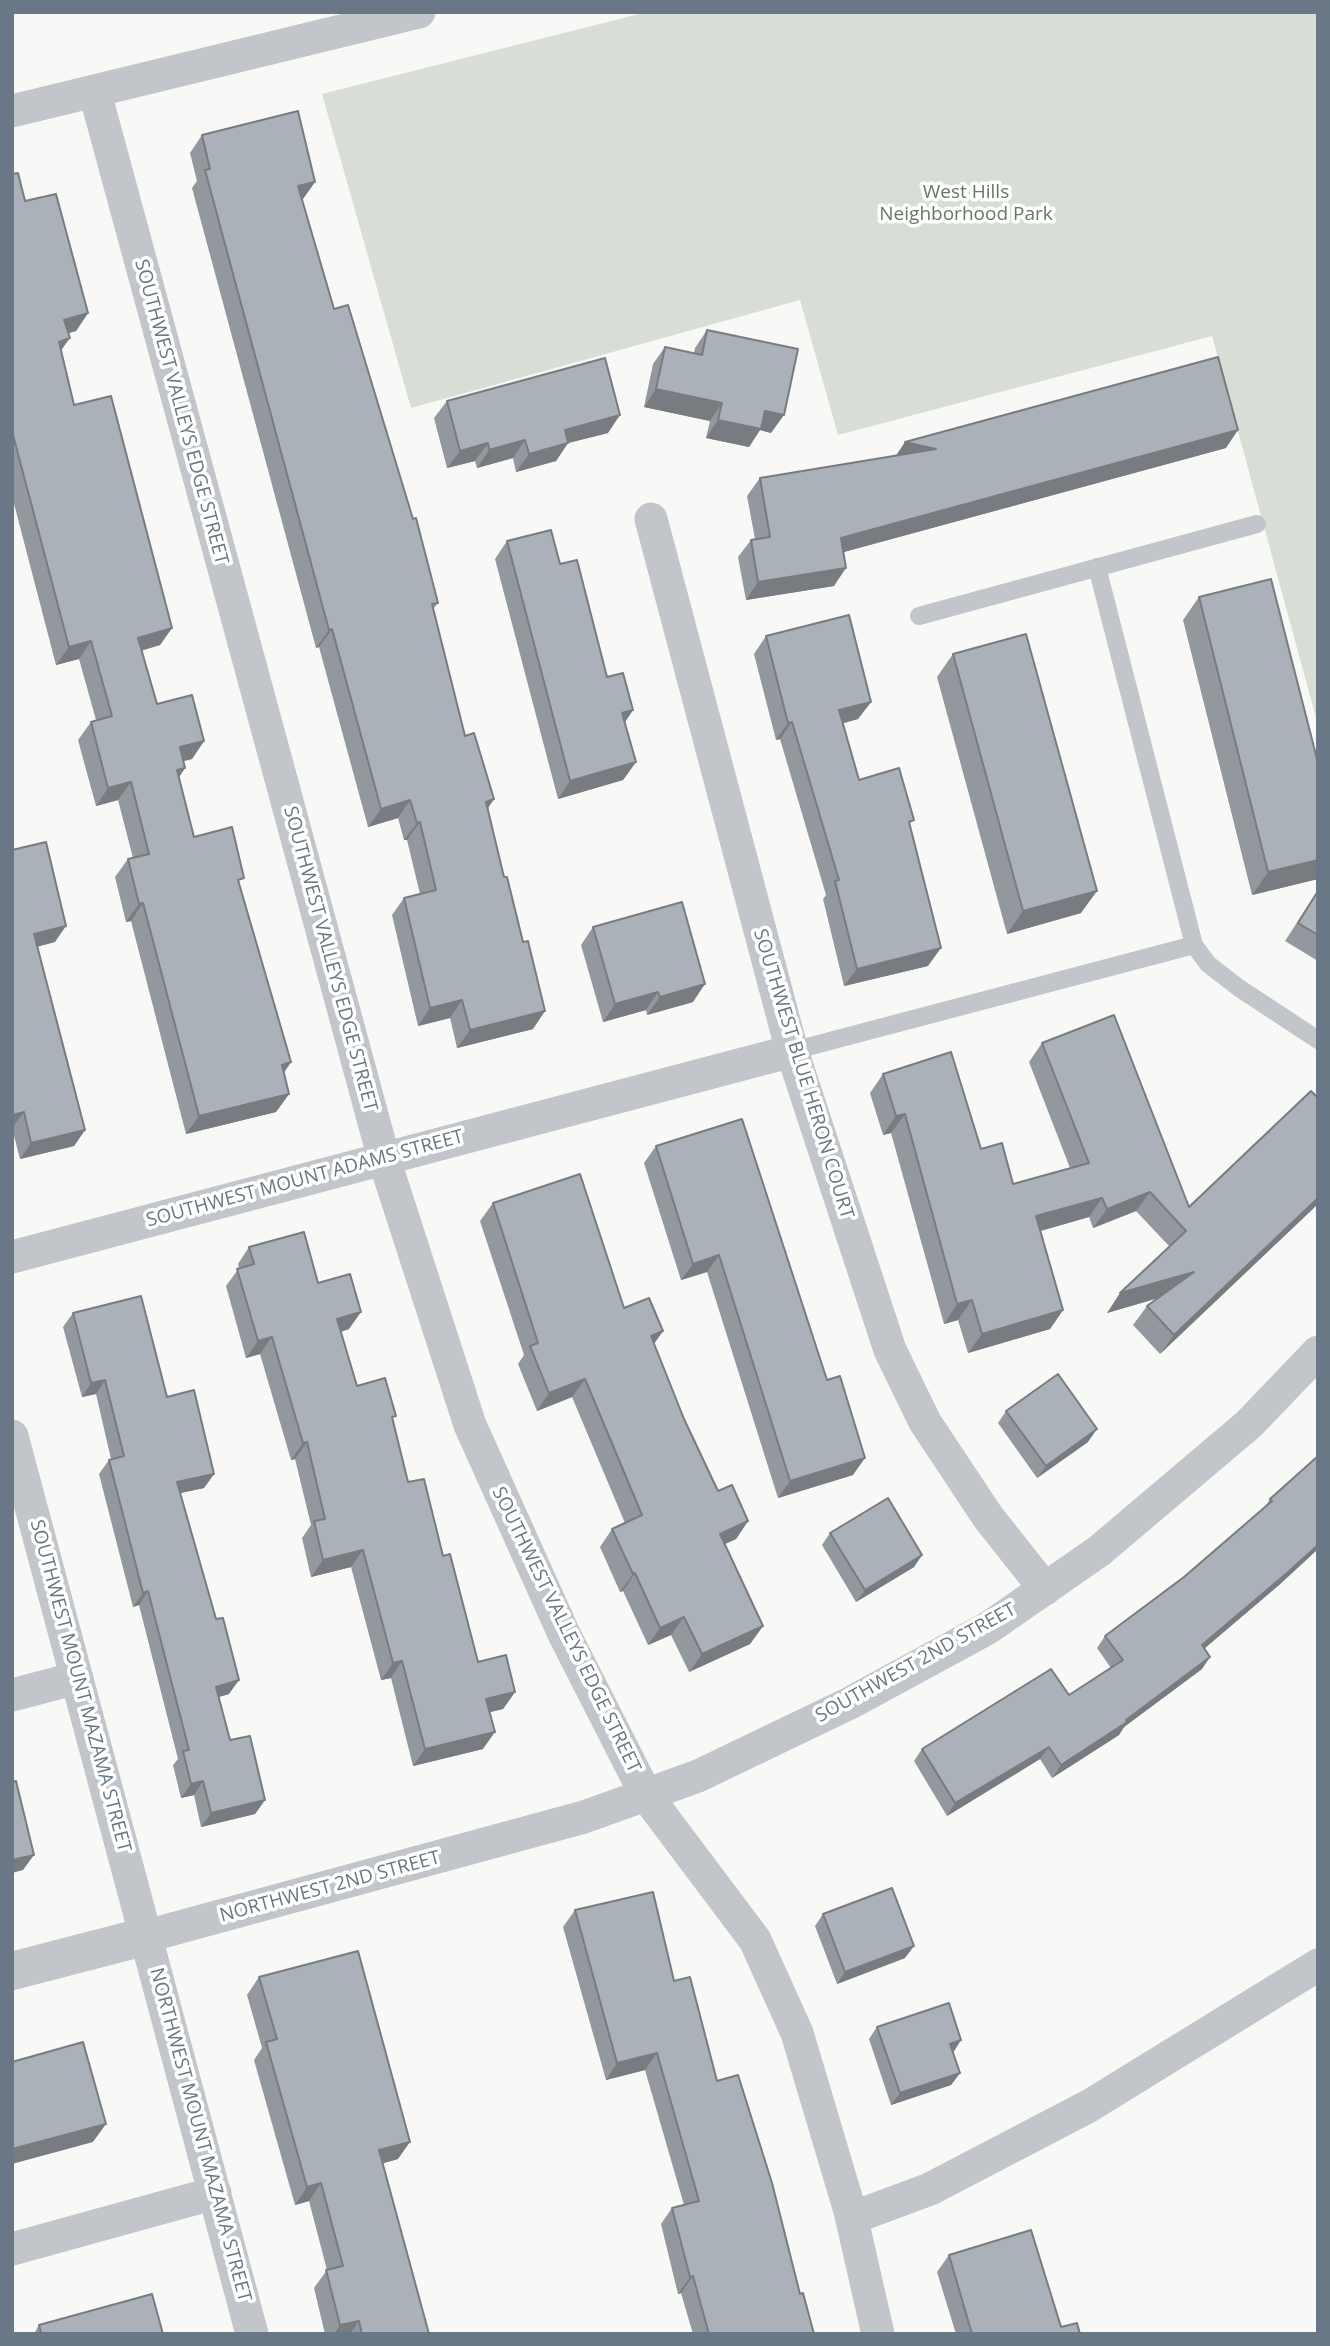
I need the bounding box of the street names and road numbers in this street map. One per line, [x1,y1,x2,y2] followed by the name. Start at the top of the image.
[129,257,233,567] street label: SOUTHWEST VALLEYS EDGE STREET
[278,804,382,1114] street label: SOUTHWEST VALLEYS EDGE STREET
[748,926,858,1222] street label: SOUTHWEST BLUE HERON COURT
[144,1126,466,1232] street label: SOUTHWEST MOUNT ADAMS STREET
[487,1483,645,1777] street label: SOUTHWEST VALLEYS EDGE STREET
[25,1517,135,1855] street label: SOUTHWEST MOUNT MAZAMA STREET
[812,1598,1020,1728] street label: SOUTHWEST 2ND STREET
[217,1847,443,1927] street label: NORTHWEST 2ND STREET
[144,1966,256,2304] street label: NORTHWEST MOUNT MAZAMA STREET

